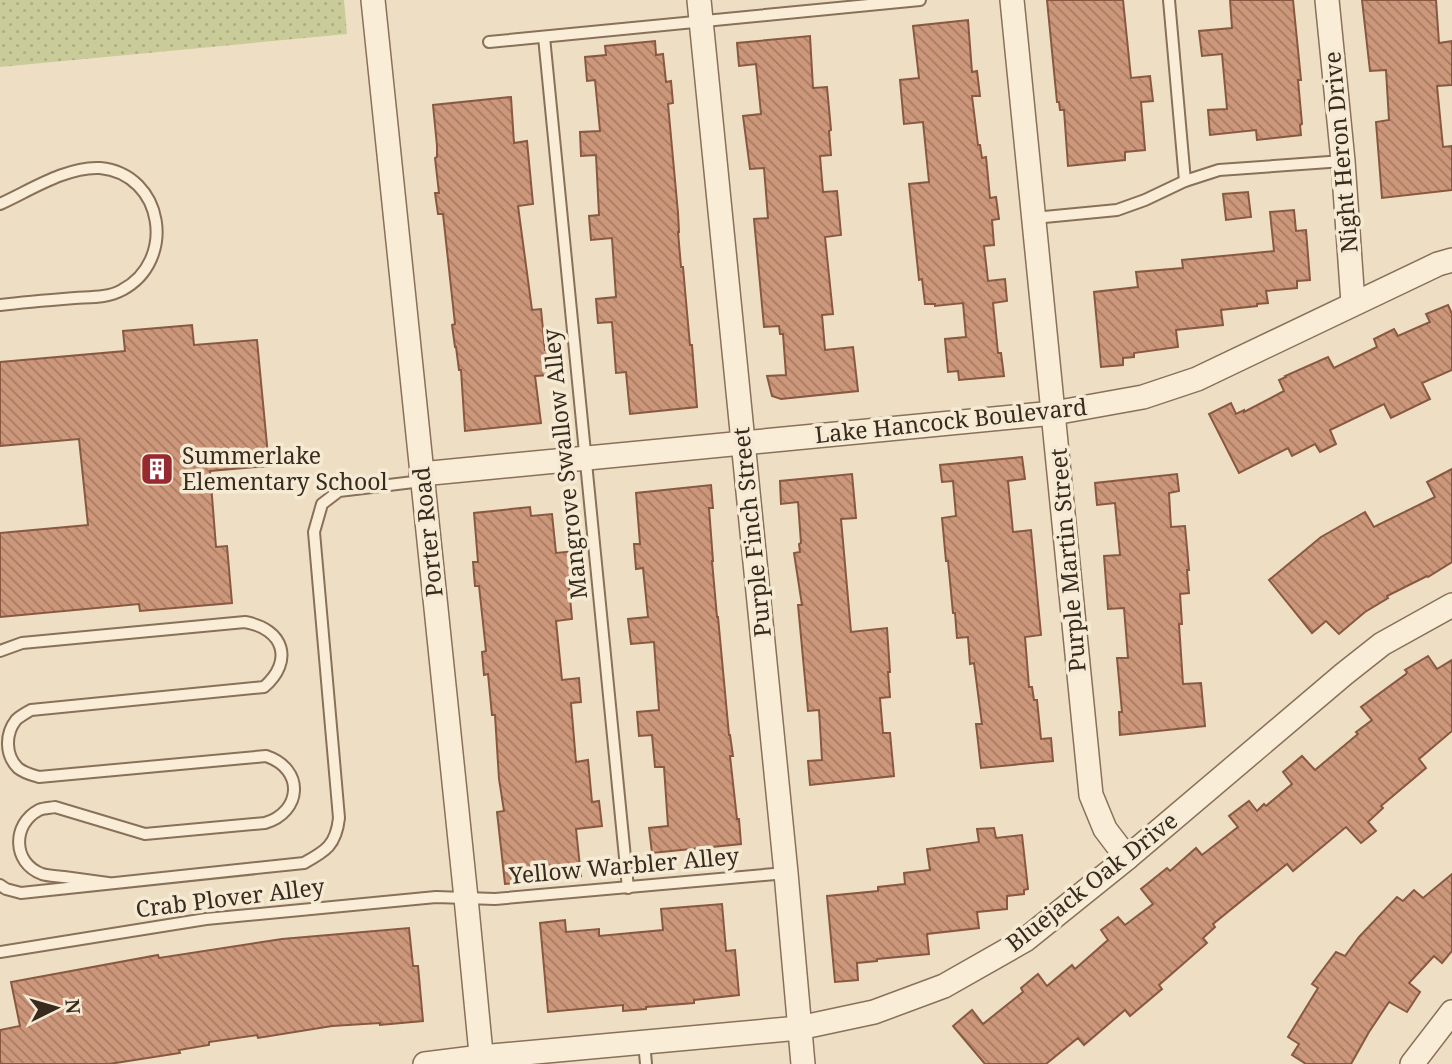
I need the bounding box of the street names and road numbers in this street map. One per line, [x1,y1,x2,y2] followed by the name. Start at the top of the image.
[1315,50,1365,254] street label: Night Heron Drive
[534,327,594,601] street label: Mangrove Swallow Alley
[813,390,1089,450] street label: Lake Hancock Boulevard
[724,426,778,639] street label: Purple Finch Street
[1041,447,1093,673] street label: Purple Martin Street
[404,465,450,599] street label: Porter Road
[999,804,1184,958] street label: Bluejack Oak Drive
[507,839,740,891] street label: Yellow Warbler Alley
[134,870,326,924] street label: Crab Plover Alley

